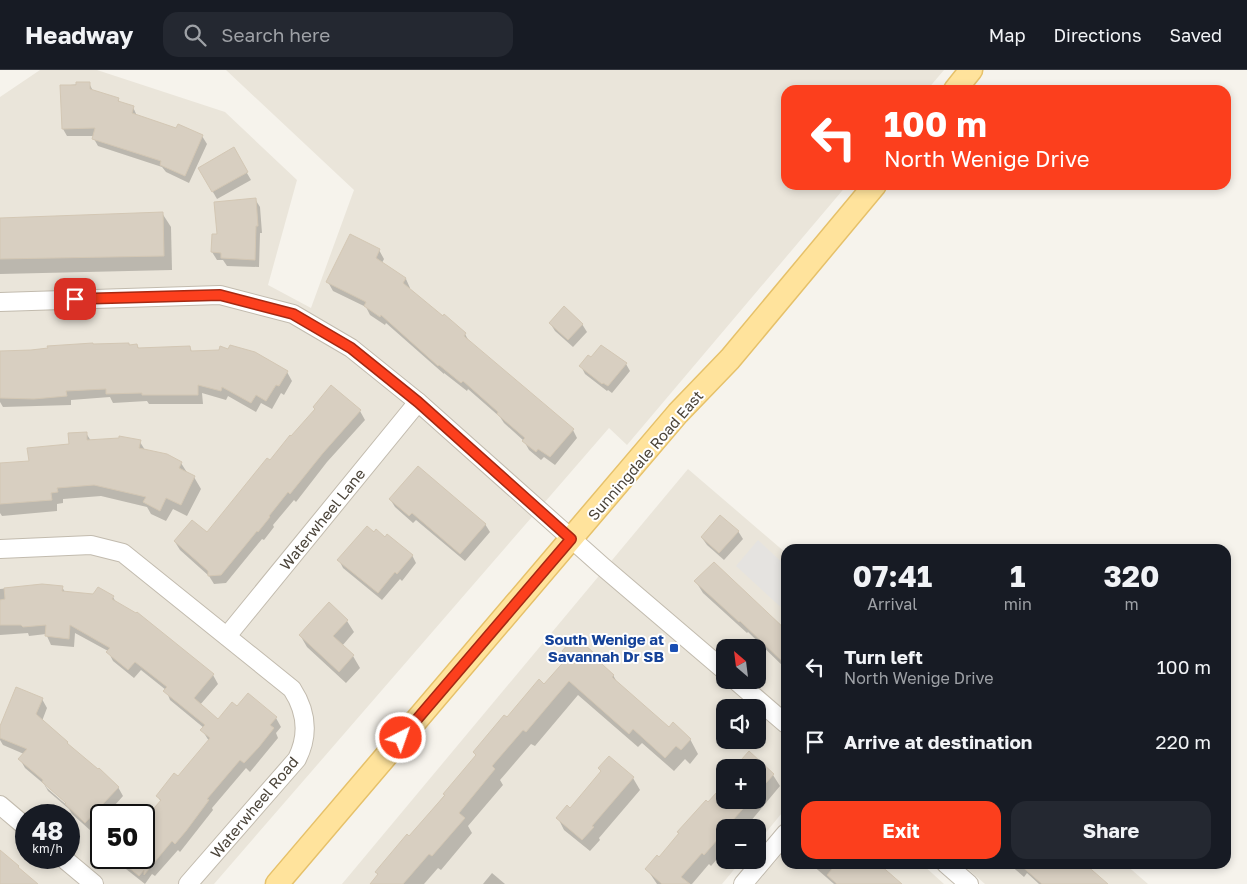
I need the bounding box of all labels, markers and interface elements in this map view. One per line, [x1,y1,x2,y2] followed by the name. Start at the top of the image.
[163,12,513,57] search box
[25,20,133,49] text: Headway
[181,21,209,49] icon: search
[221,23,330,46] text: Search here
[989,24,1025,46] text: Map
[1053,24,1141,46] text: Directions
[1169,24,1222,46] text: Saved
[884,103,987,145] text: 100 m
[801,105,866,170] icon: left
[884,145,1090,172] text: North Wenige Drive
[54,278,96,320] pin
[61,285,89,313] icon: arrive
[584,386,706,524] street label: Sunningdale Road East
[276,464,369,573] street label: Waterwheel Lane
[852,558,932,594] text: 07:41
[1010,558,1026,594] text: 1
[1103,558,1160,594] text: 320
[867,594,917,614] text: Arrival
[1004,594,1032,614] text: min
[1124,594,1139,614] text: m
[544,630,664,665] place label: South Wenige at Savannah Dr SB
[716,639,766,689] north arrow
[716,639,766,869] map controls
[668,642,680,654] marker: South Wenige at Savannah Dr SB
[844,645,923,668] text: Turn left
[801,653,829,681] icon: left
[1157,655,1211,678] text: 100 m
[844,668,993,688] text: North Wenige Drive
[716,699,766,749] button: sound
[374,711,426,763] position arrow
[801,728,829,756] icon: arrive
[844,730,1032,753] text: Arrive at destination
[1156,730,1211,753] text: 220 m
[206,753,302,861] street label: Waterwheel Road
[716,759,766,809] button: +
[801,801,1001,859] button: Exit
[1011,801,1211,859] button: Share
[90,804,155,869] speed limit sign: 50
[32,815,63,846] text: 48
[716,819,766,869] button: −
[32,841,63,856] text: km/h

